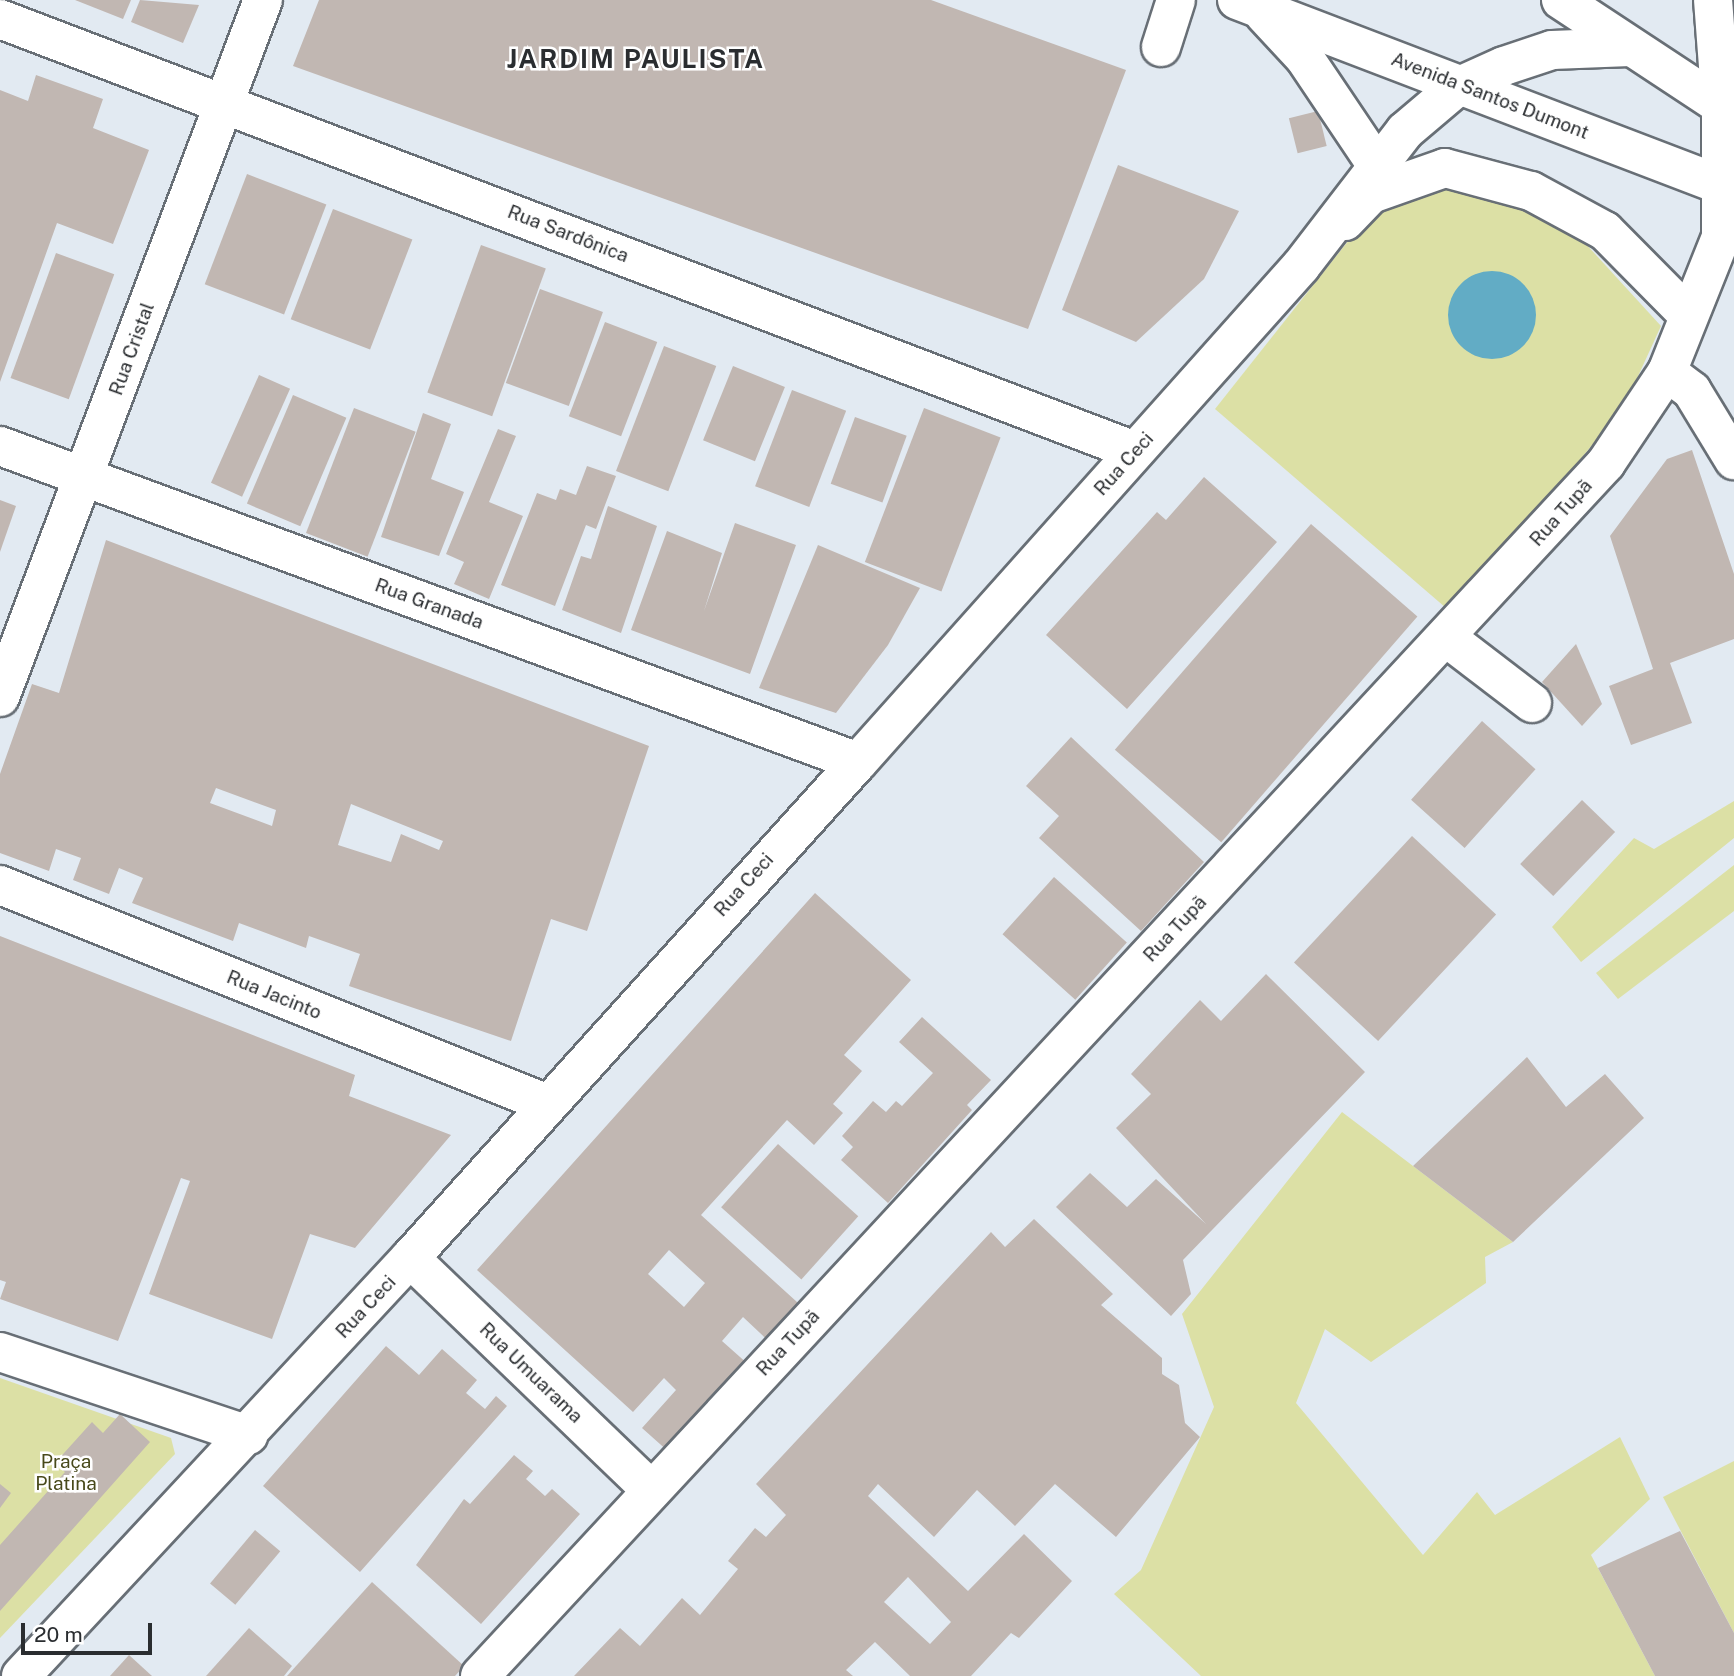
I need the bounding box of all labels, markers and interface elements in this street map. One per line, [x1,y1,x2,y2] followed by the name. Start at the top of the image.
[509,43,763,75] district label: JARDIM PAULISTA
[1388,48,1592,144] street label: Avenida Santos Dumont
[504,200,632,268] street label: Rua Sardônica
[105,300,159,398] street label: Rua Cristal
[1090,428,1158,500] street label: Rua Ceci
[1525,475,1597,551] street label: Rua Tupã
[372,574,486,634] street label: Rua Granada
[710,849,778,921] street label: Rua Ceci
[1139,891,1211,967] street label: Rua Tupã
[223,966,325,1024] street label: Rua Jacinto
[331,1271,401,1343] street label: Rua Ceci
[752,1305,824,1381] street label: Rua Tupã
[475,1318,587,1428] street label: Rua Umuarama
[35,1451,97,1495] park label: Praça Platina
[24,1610,156,1654] scale bar
[34,1622,83,1647] text: 20 m

